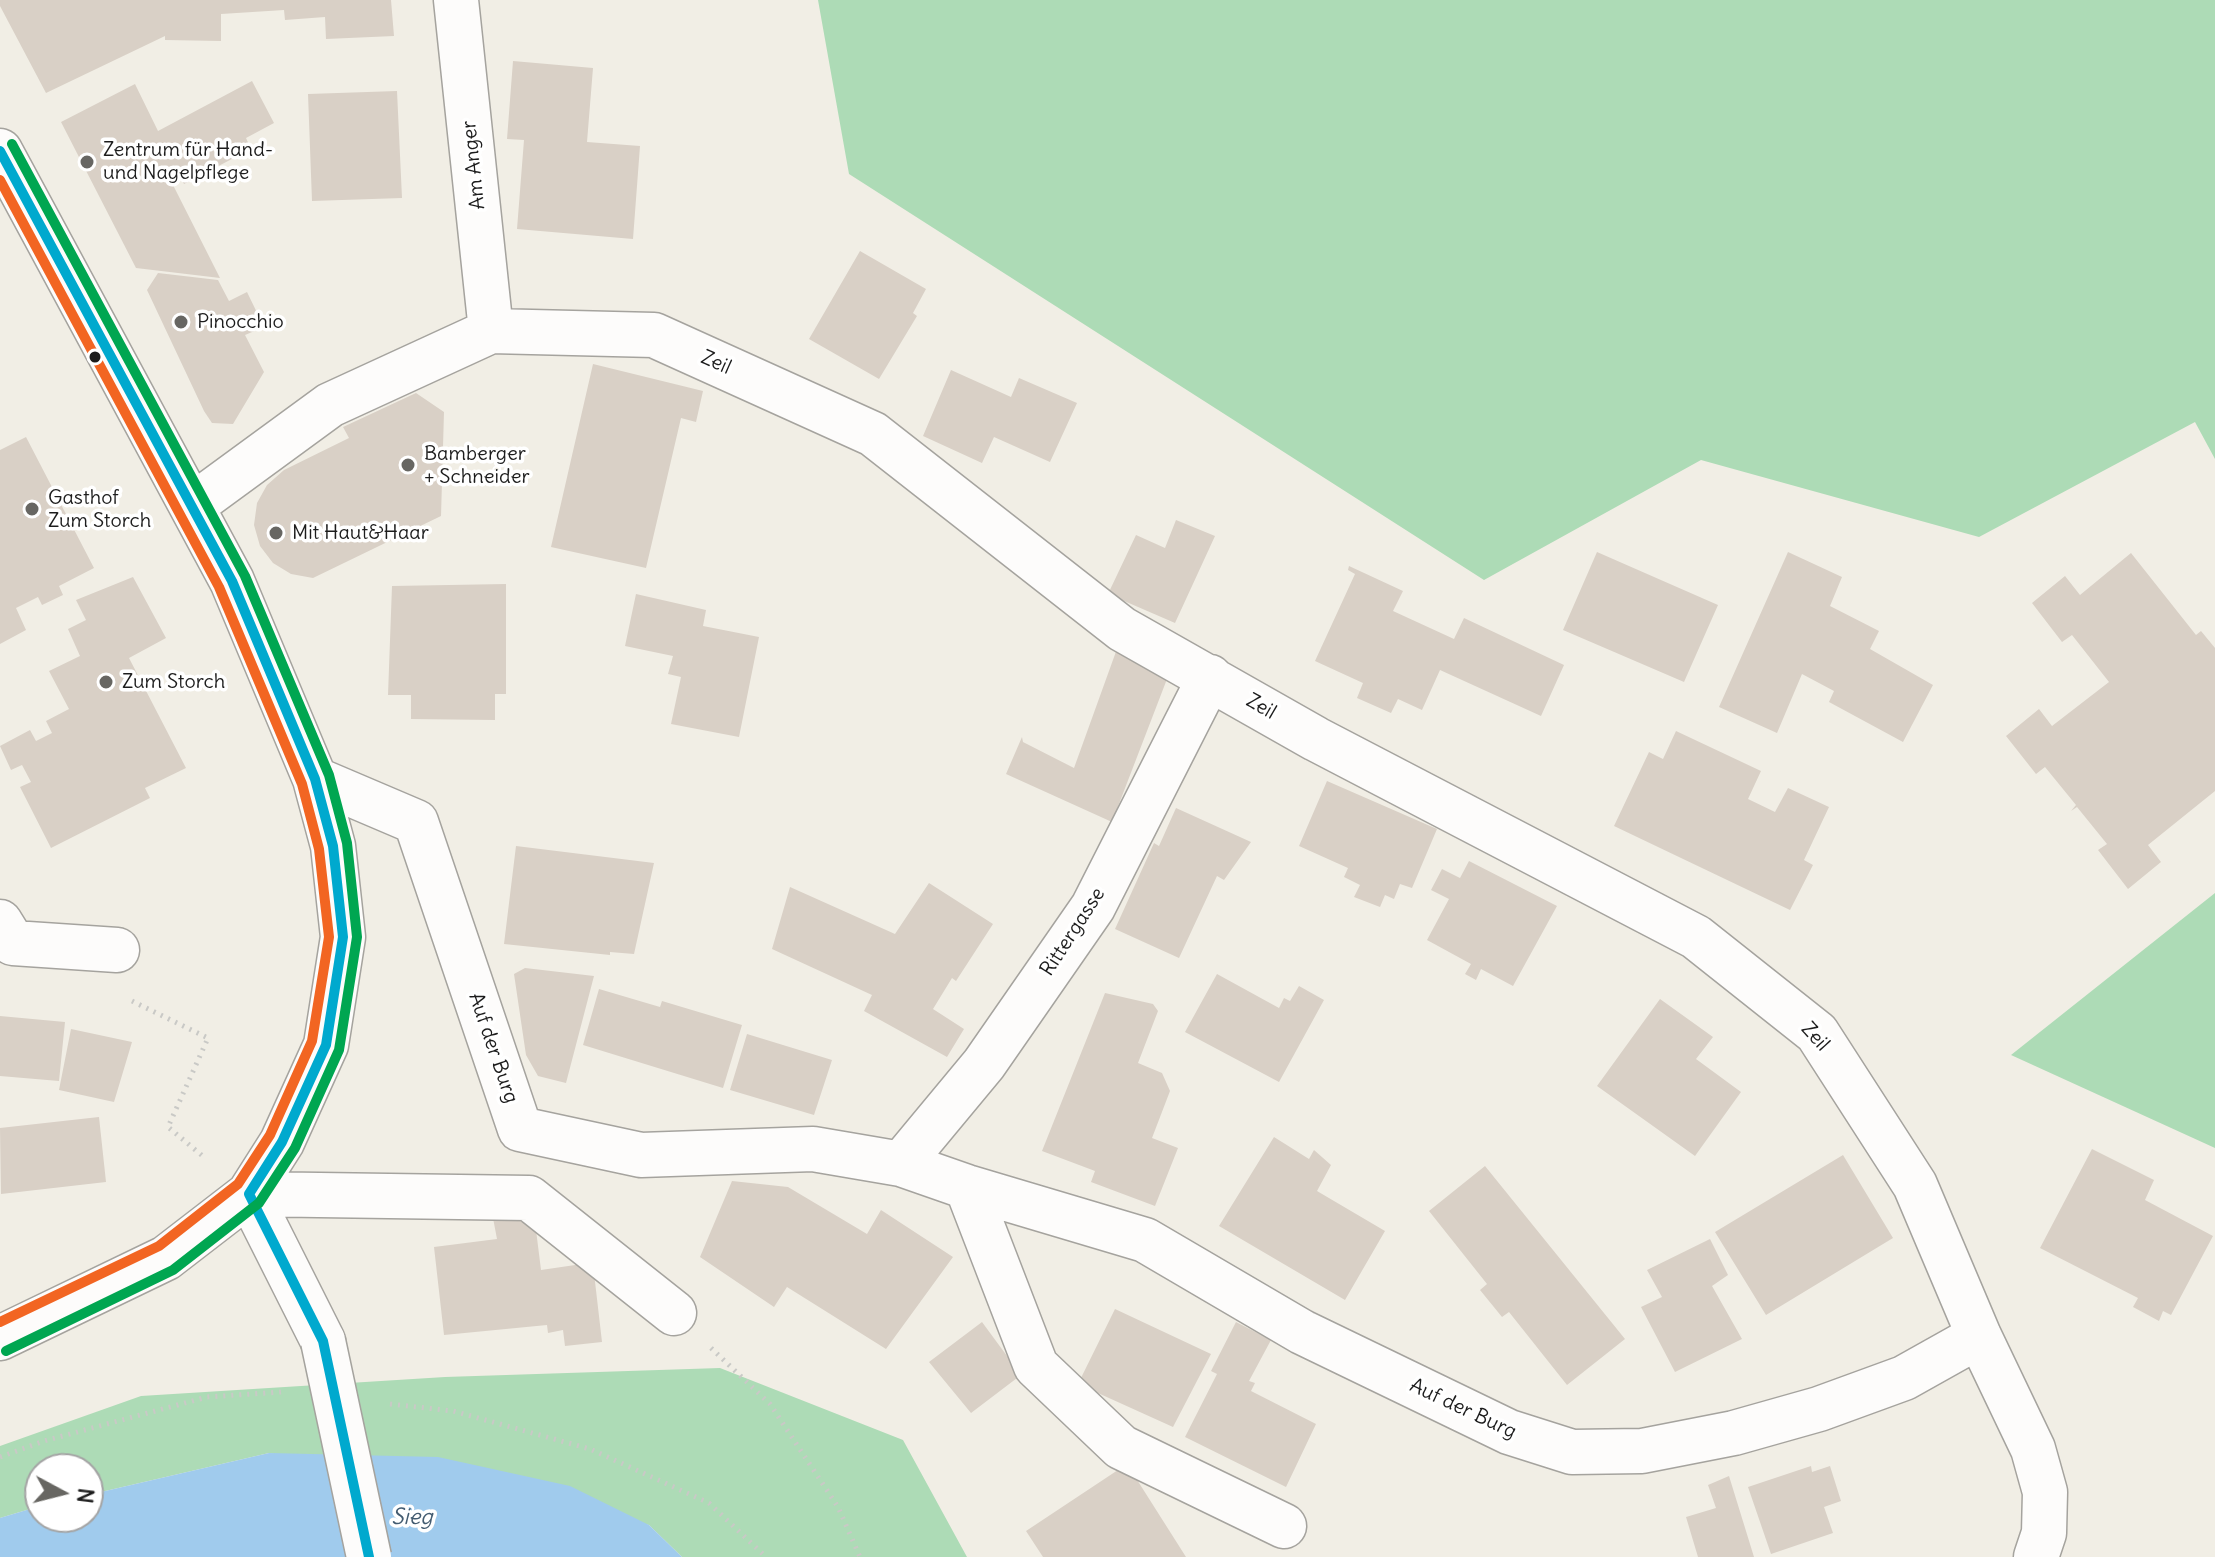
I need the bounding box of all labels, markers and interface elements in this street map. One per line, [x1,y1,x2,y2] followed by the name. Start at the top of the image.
[457,119,491,211] street label: Am Anger
[103,138,273,185] place label: Zentrum für Hand- und Nagelpflege
[78,153,96,171] marker: Zentrum für Hand- und Nagelpflege
[197,310,284,334] place label: Pinocchio
[172,313,190,331] marker: Pinocchio
[697,346,735,380] street label: Zeil
[87,349,103,365] unlabelled marker
[424,442,530,489] place label: Bamberger + Schneider
[399,456,417,474] marker: Bamberger + Schneider
[48,486,151,533] place label: Gasthof Zum Storch
[23,500,41,518] marker: Gasthof Zum Storch
[292,521,429,545] place label: Mit Haut&Haar
[267,524,285,542] marker: Mit Haut&Haar
[122,670,225,694] place label: Zum Storch
[97,673,115,691] marker: Zum Storch
[1242,689,1280,725] street label: Zeil
[1036,883,1110,981] street label: Rittergasse
[463,990,523,1106] street label: Auf der Burg
[1796,1018,1834,1056] street label: Zeil
[1406,1374,1520,1444] street label: Auf der Burg
[24,1453,104,1533] north arrow
[71,1486,101,1505] text: N
[391,1505,433,1531] water label: Sieg

